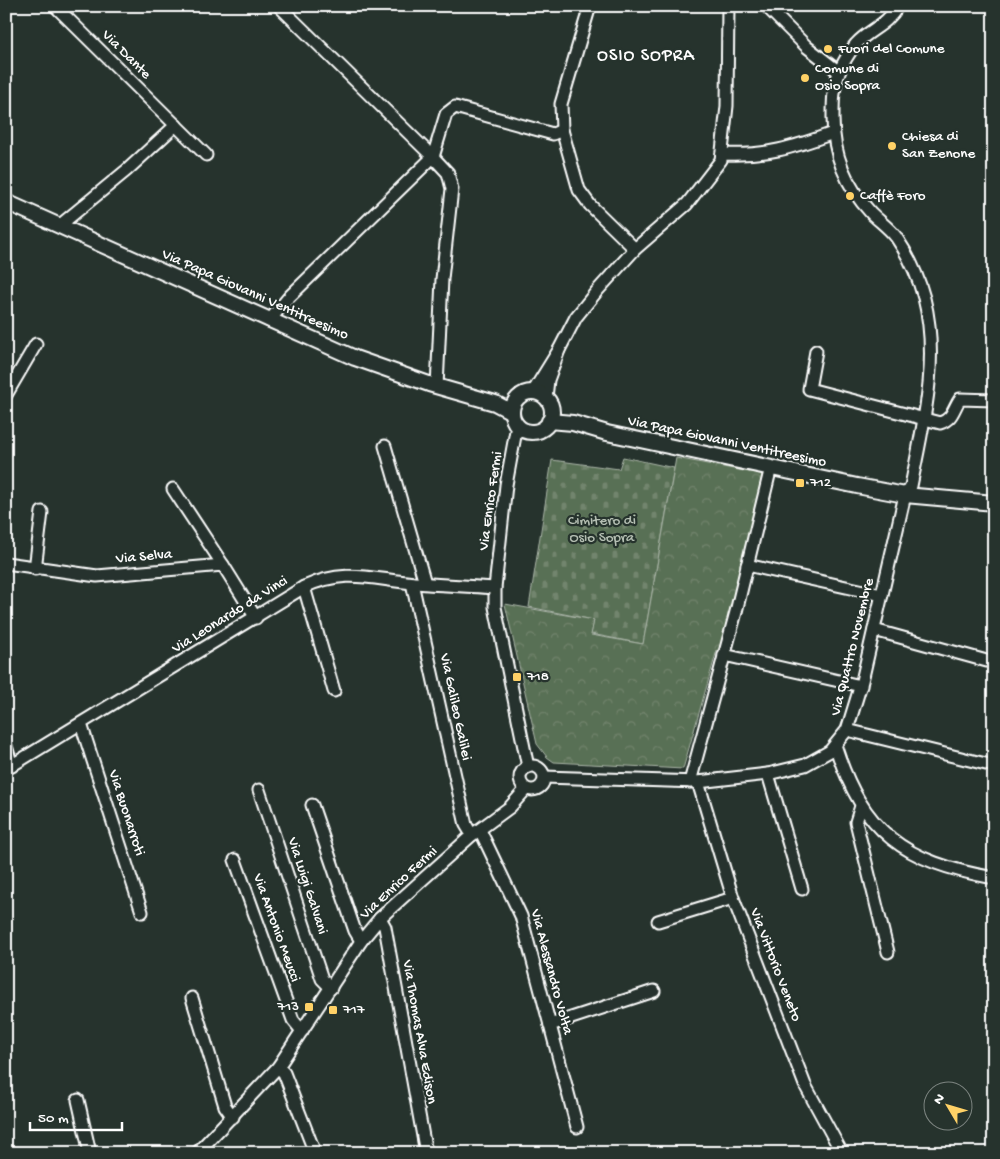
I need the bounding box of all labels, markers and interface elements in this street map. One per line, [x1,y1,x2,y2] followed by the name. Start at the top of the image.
[97,26,155,84] street label: Via Dante
[837,40,945,58] place label: Fuori del Comune
[822,43,834,55] marker: Fuori del Comune
[597,46,695,67] district label: OSIO SOPRA
[815,60,881,95] place label: Comune di Osio Sopra
[799,72,811,84] marker: Comune di Osio Sopra
[902,128,975,163] place label: Chiesa di San Zenone
[886,140,898,152] marker: Chiesa di San Zenone
[860,187,926,205] place label: Caffè Foro
[844,190,856,202] marker: Caffè Foro
[158,245,351,344] street label: Via Papa Giovanni Ventitreesimo
[625,412,828,472] street label: Via Papa Giovanni Ventitreesimo
[475,450,507,553] street label: Via Enrico Fermi
[809,474,831,492] place label: 712
[794,477,806,489] marker: 712
[568,512,636,547] park label: Cimitero di Osio Sopra
[114,546,174,569] street label: Via Selva
[168,572,291,658] street label: Via Leonardo da Vinci
[827,576,879,719] street label: Via Quattro Novembre
[435,651,475,762] street label: Via Galileo Galilei
[526,668,549,686] place label: 718
[511,671,523,683] marker: 718
[103,767,148,858] street label: Via Buonarroti
[283,834,331,937] street label: Via Luigi Galvani
[356,842,442,924] street label: Via Enrico Fermi
[248,871,304,985] street label: Via Antonio Meucci
[745,905,805,1024] street label: Via Vittorio Veneto
[525,906,577,1037] street label: Via Alessandro Volta
[397,958,441,1105] street label: Via Thomas Alva Edison
[276,998,299,1016] place label: 713
[303,1001,315,1013] marker: 713
[342,1001,366,1019] place label: 717
[327,1004,339,1016] marker: 717
[922,1082,972,1132] north arrow
[930,1091,949,1108] text: N
[30,1099,122,1131] scale bar
[38,1110,69,1128] text: 50 m

